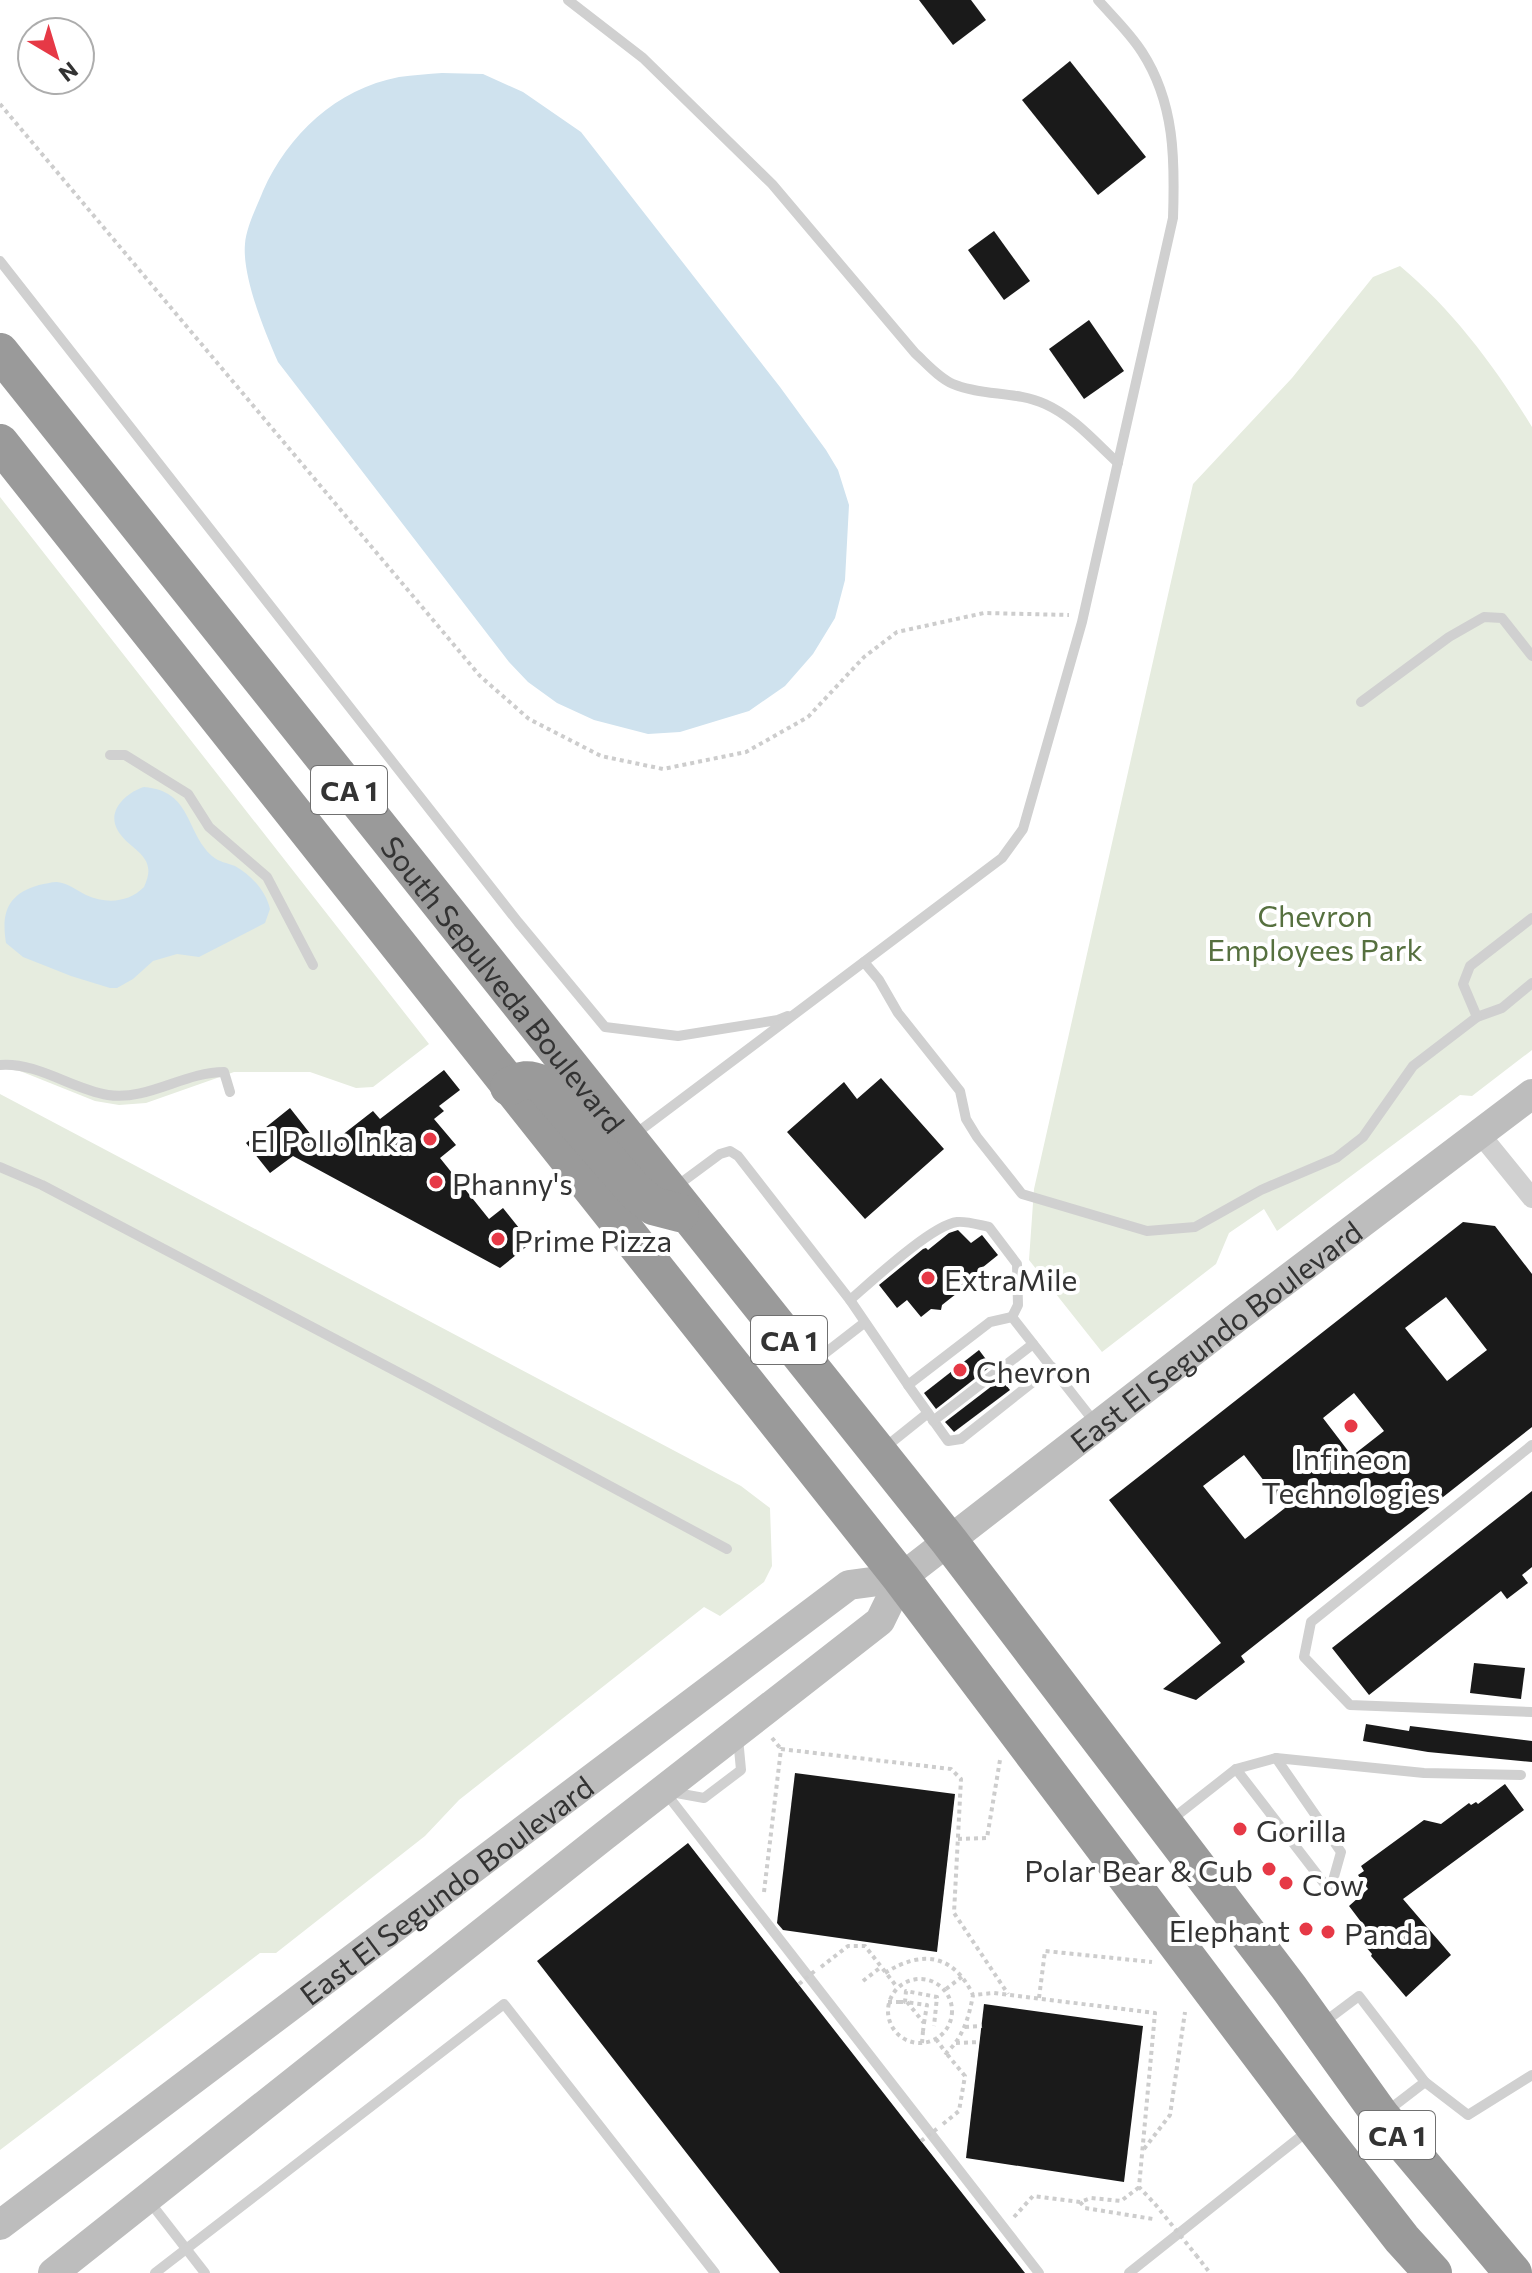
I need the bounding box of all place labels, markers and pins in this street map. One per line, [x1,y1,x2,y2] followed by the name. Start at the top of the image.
[250,1121,414,1158] place label: El Pollo Inka
[421,1130,439,1148] marker: El Pollo Inka
[452,1164,573,1201] place label: Phanny's
[427,1173,445,1191] marker: Phanny's
[514,1221,672,1258] place label: Prime Pizza
[489,1230,507,1248] marker: Prime Pizza
[944,1260,1077,1297] place label: ExtraMile
[919,1269,937,1287] marker: ExtraMile
[976,1352,1091,1389] place label: Chevron
[951,1361,969,1379] marker: Chevron
[1342,1417,1360,1435] marker: Infineon Technologies
[1262,1439,1440,1510] place label: Infineon Technologies
[1256,1811,1347,1848] place label: Gorilla
[1231,1820,1249,1838] marker: Gorilla
[1024,1851,1253,1888] place label: Polar Bear & Cub
[1260,1860,1278,1878] marker: Polar Bear & Cub
[1302,1865,1364,1902] place label: Cow
[1277,1874,1295,1892] marker: Cow
[1169,1911,1290,1948] place label: Elephant
[1344,1914,1429,1951] place label: Panda
[1297,1920,1315,1938] marker: Elephant
[1319,1923,1337,1941] marker: Panda

